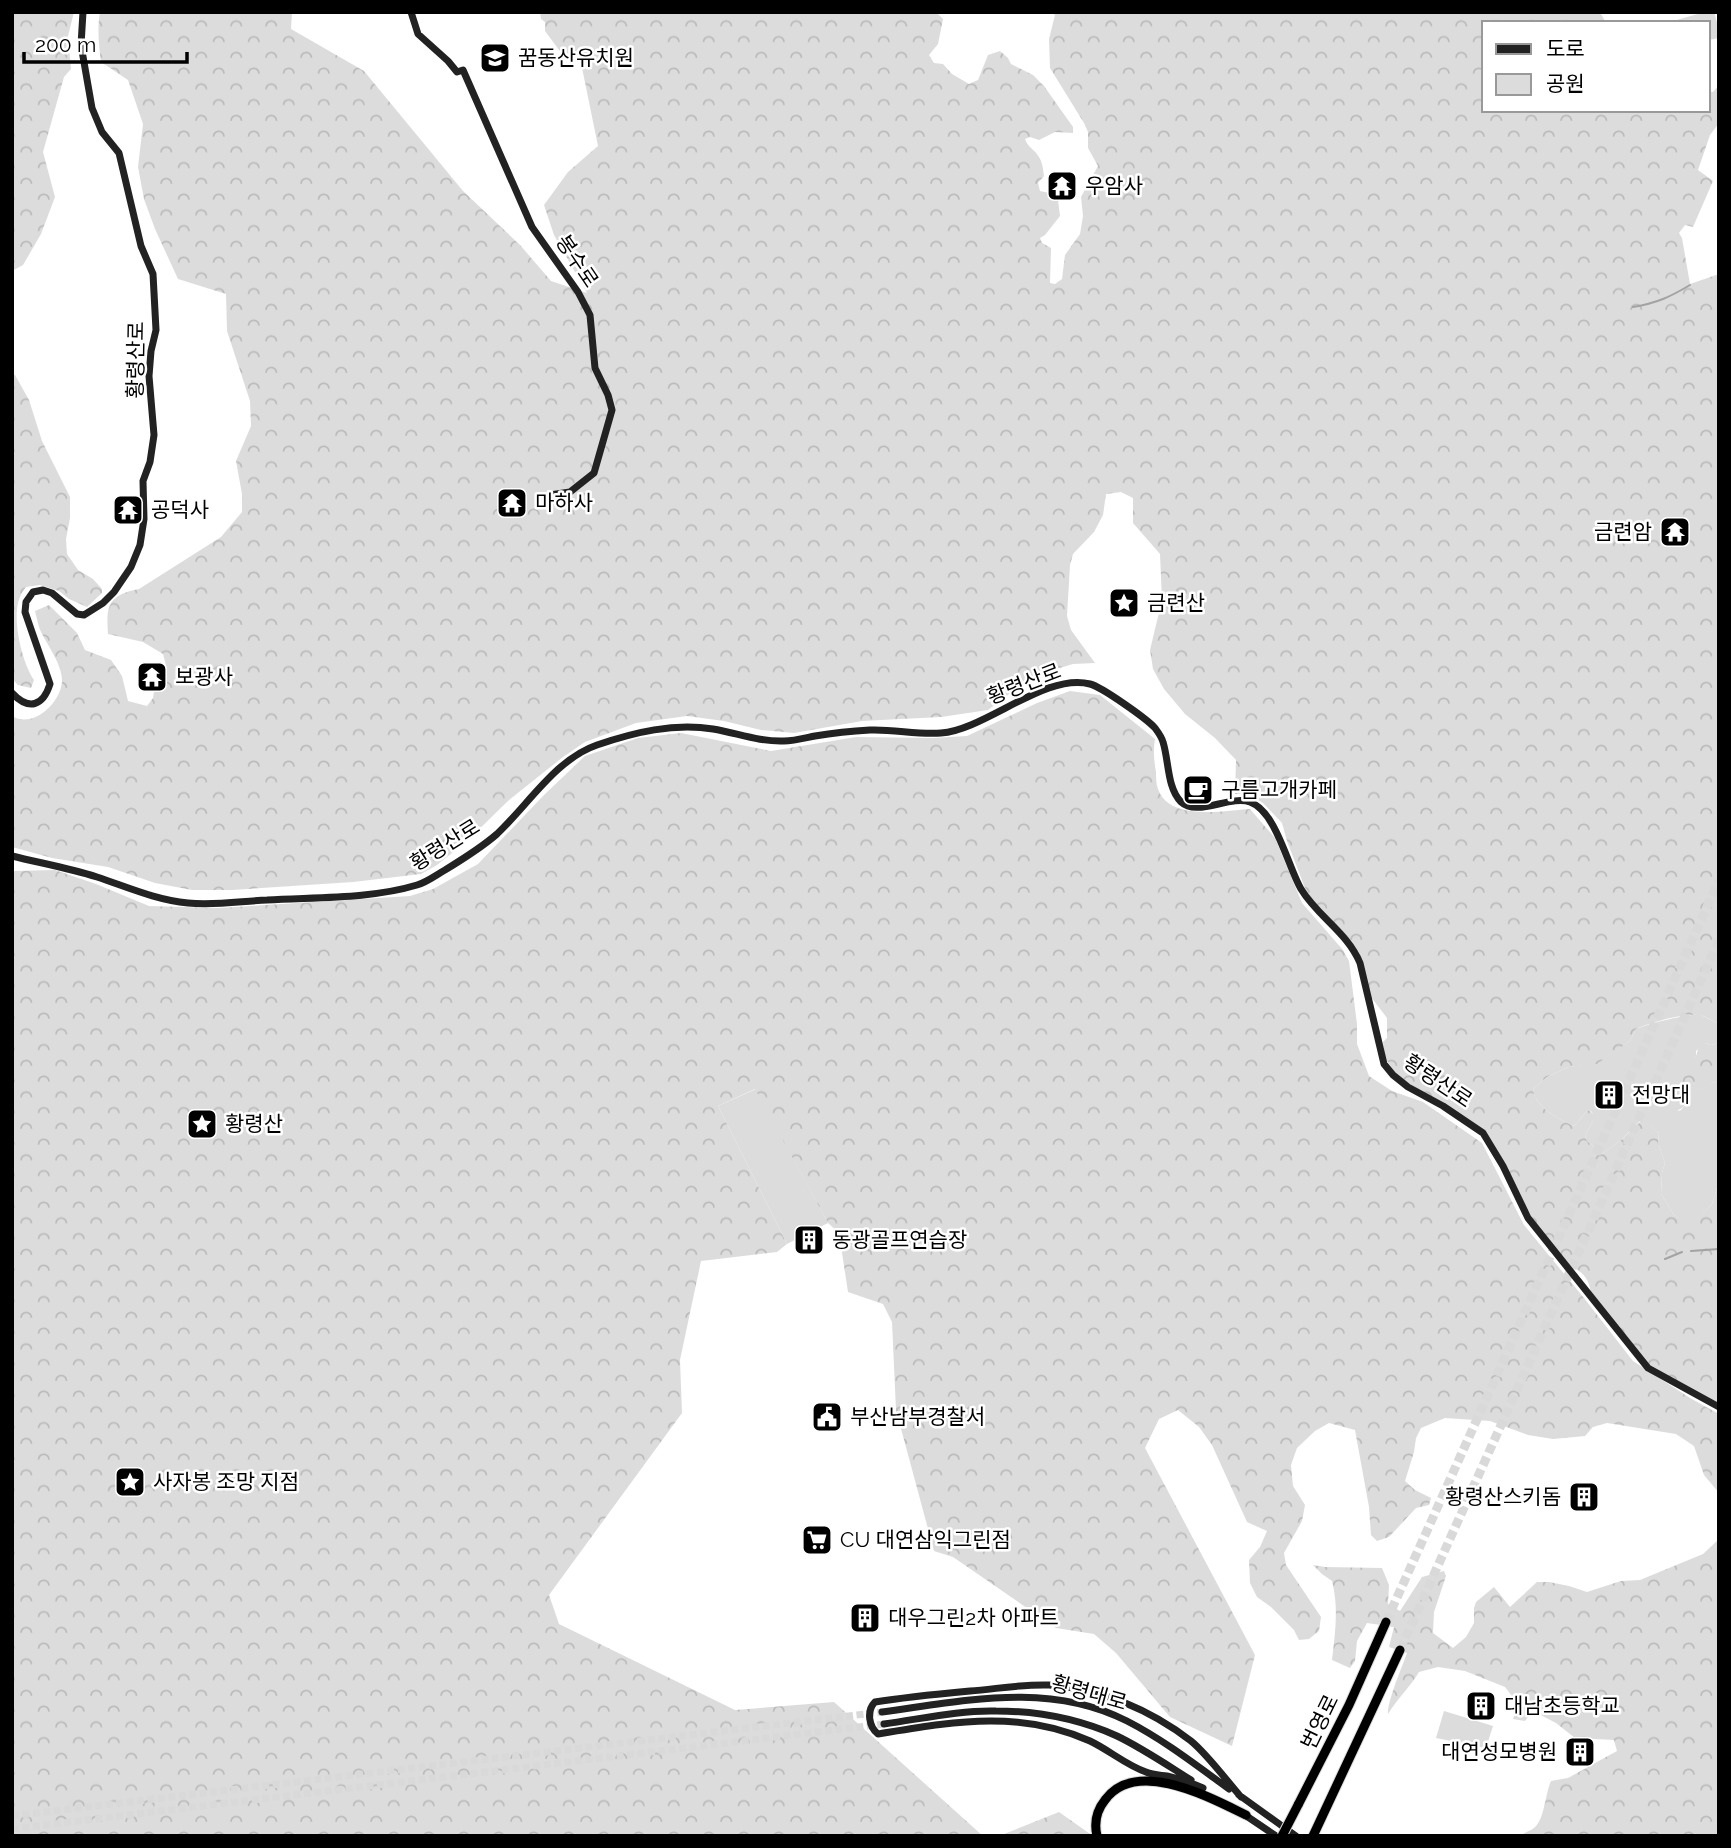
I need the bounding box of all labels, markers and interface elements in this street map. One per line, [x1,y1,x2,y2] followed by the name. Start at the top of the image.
[24,21,187,65] scale bar
[1482,21,1710,112] legend
[35,32,96,57] text: 200 m
[1546,36,1585,61] text: 도로
[478,41,512,75] school or university icon: 꿈동산유치원
[518,45,634,70] place label: 꿈동산유치원
[1546,71,1585,96] text: 공원
[1045,169,1079,203] temple icon: 우암사
[1085,173,1143,198] place label: 우암사
[551,230,604,292] street label: 봉수로
[122,321,149,399] street label: 황령산로
[495,486,529,520] temple icon: 마하사
[535,490,593,515] place label: 마하사
[111,493,145,527] temple icon: 공덕사
[151,497,209,522] place label: 공덕사
[1658,515,1692,549] temple icon: 금련암
[1594,519,1652,544] place label: 금련암
[1107,586,1141,620] place icon: 금련산
[1147,590,1205,615] place label: 금련산
[983,658,1064,709] street label: 황령산로
[135,660,169,694] temple icon: 보광사
[175,664,233,689] place label: 보광사
[1181,773,1215,807] cafe icon: 구름고개카페
[1221,777,1337,802] place label: 구름고개카페
[405,813,484,876] street label: 황령산로
[1399,1049,1477,1113] street label: 황령산로
[1592,1078,1626,1112] building icon: 전망대
[1632,1082,1690,1107] place label: 전망대
[185,1107,219,1141] place icon: 황령산
[225,1111,283,1136] place label: 황령산
[792,1223,826,1257] building icon: 동광골프연습장
[832,1227,967,1252] place label: 동광골프연습장
[810,1400,844,1434] public building icon: 부산남부경찰서
[850,1404,985,1429] place label: 부산남부경찰서
[113,1465,147,1499] place icon: 사자봉 조망 지점
[153,1469,299,1494] place label: 사자봉 조망 지점
[1567,1480,1601,1514] building icon: 황령산스키돔
[1445,1484,1561,1509] place label: 황령산스키돔
[800,1523,834,1557] supermarket icon: CU 대연삼익그린점
[840,1527,1011,1552] place label: CU 대연삼익그린점
[848,1601,882,1635] building icon: 대우그린2차 아파트
[888,1605,1059,1630] place label: 대우그린2차 아파트
[1049,1670,1130,1715] street label: 황령대로
[1464,1689,1498,1723] building icon: 대남초등학교
[1296,1690,1343,1753] street label: 번영로
[1504,1693,1620,1718] place label: 대남초등학교
[1563,1735,1597,1769] building icon: 대연성모병원
[1441,1739,1557,1764] place label: 대연성모병원

